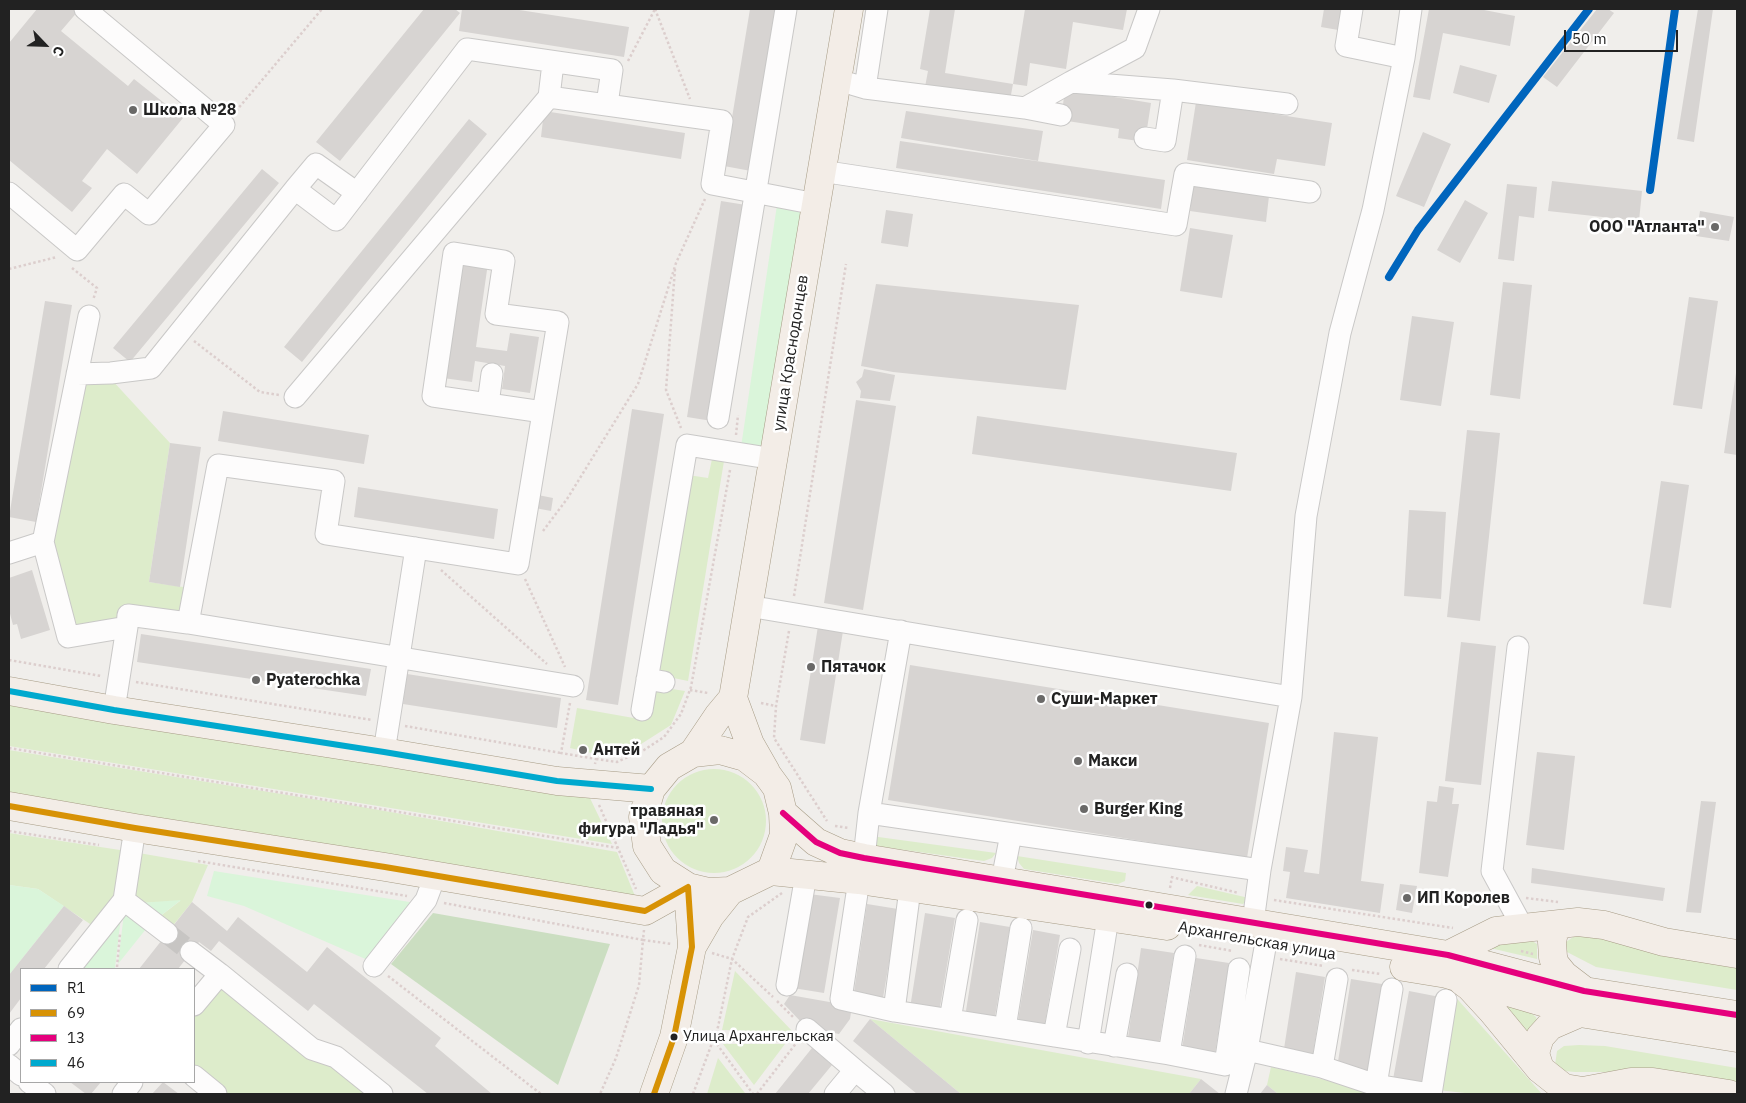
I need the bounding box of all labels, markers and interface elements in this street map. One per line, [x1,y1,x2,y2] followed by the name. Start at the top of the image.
[20,20,70,70] north arrow
[1566,20,1680,52] scale bar
[1572,29,1607,48] text: 50 m
[49,43,69,59] text: С
[143,100,236,120] place label: Школа №28
[127,104,139,116] marker: Школа №28
[1589,217,1705,237] place label: ООО "Атланта"
[1709,221,1721,233] marker: ООО "Атланта"
[769,273,813,433] street label: улица Краснодонцев
[821,657,886,677] place label: Пятачок
[805,661,817,673] marker: Пятачок
[266,670,360,690] place label: Pyaterochka
[250,674,262,686] marker: Pyaterochka
[1051,689,1158,709] place label: Суши-Маркет
[1035,693,1047,705] marker: Суши-Маркет
[593,740,640,760] place label: Антей
[577,744,589,756] marker: Антей
[1088,751,1138,771] place label: Макси
[1072,755,1084,767] marker: Макси
[1094,799,1182,819] place label: Burger King
[578,801,704,839] place label: травяная фигура "Ладья"
[1078,803,1090,815] marker: Burger King
[708,814,720,826] marker: травяная фигура "Ладья"
[1417,888,1510,908] place label: ИП Королев
[1401,892,1413,904] marker: ИП Королев
[1144,900,1154,910] unlabelled marker
[1177,918,1337,964] street label: Архангельская улица
[20,968,195,1083] legend
[67,978,86,997] text: R1
[67,1003,85,1022] text: 69
[67,1028,85,1047] text: 13
[683,1028,834,1046] place label: Улица Архангельская
[669,1032,679,1042] marker: Улица Архангельская
[67,1053,85,1072] text: 46

